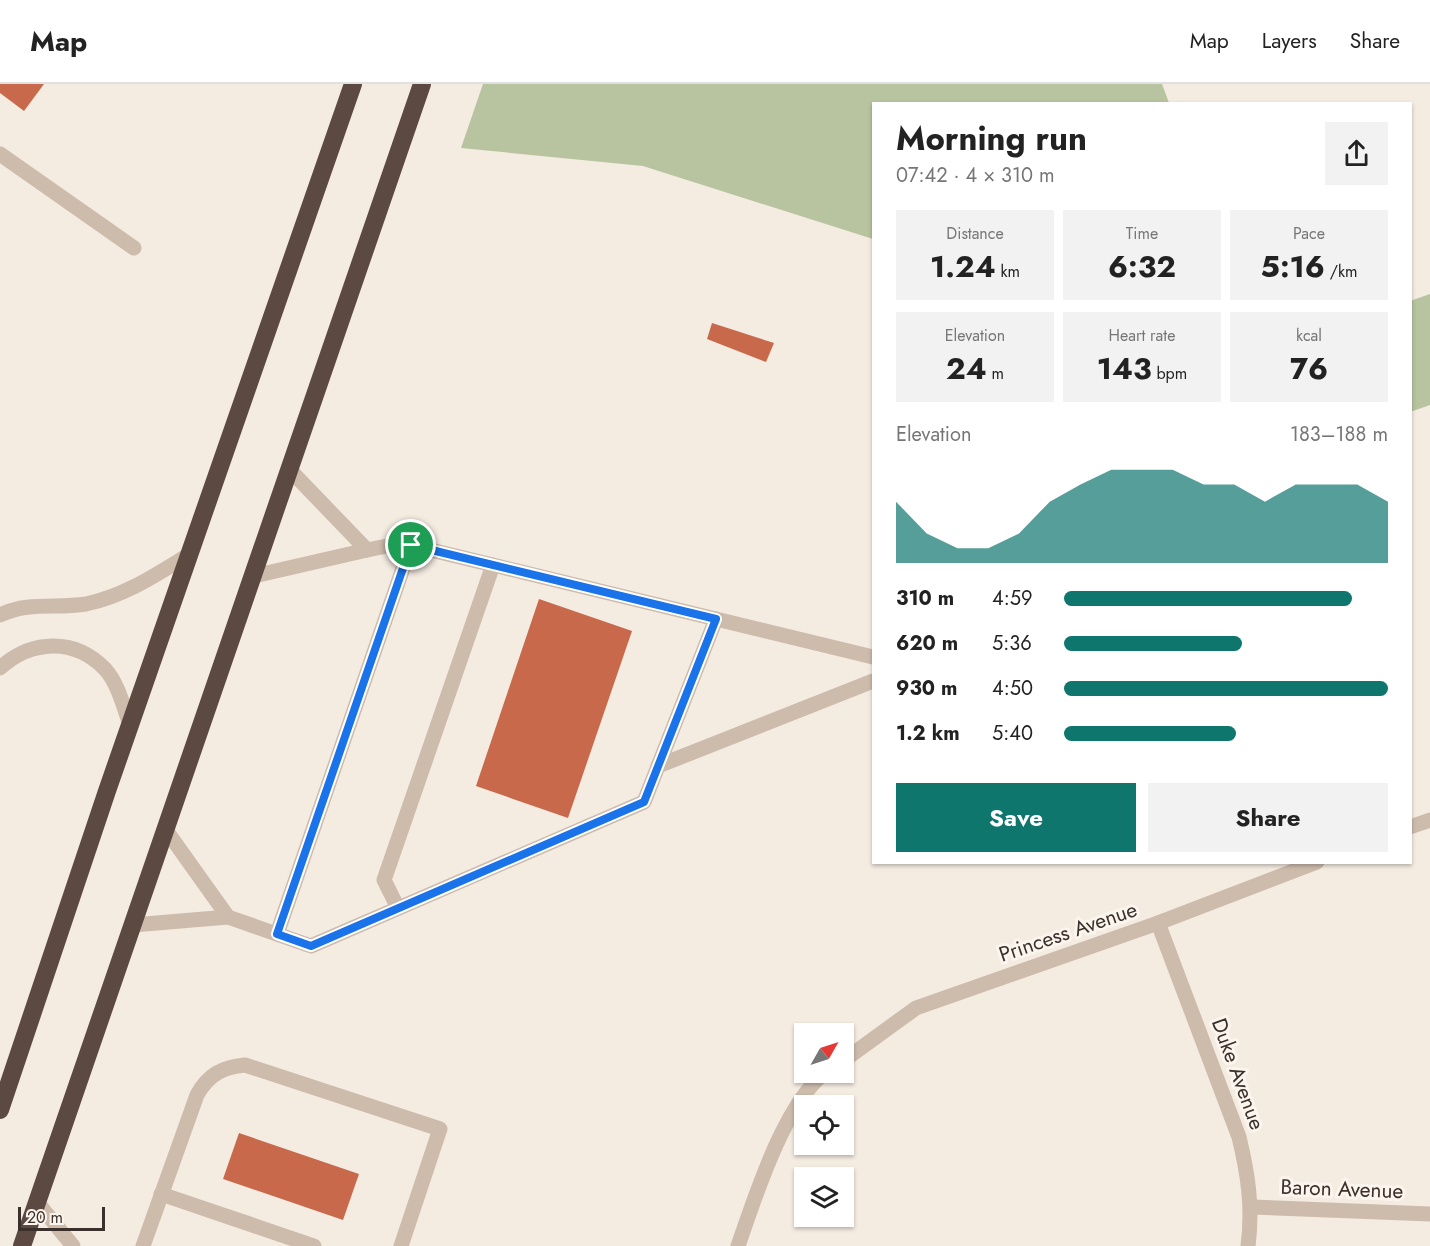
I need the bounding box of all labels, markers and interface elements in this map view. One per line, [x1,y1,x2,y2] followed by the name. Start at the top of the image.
[30,21,87,62] text: Map
[1190,26,1229,56] text: Map
[1262,26,1317,56] text: Layers
[1350,26,1400,56] text: Share
[896,115,1087,162] text: Morning run
[1325,122,1388,185] button: share
[896,161,1055,190] text: 07:42 · 4 × 310 m
[946,222,1004,245] text: Distance
[1126,222,1158,245] text: Time
[1293,222,1325,245] text: Pace
[930,245,996,288] text: 1.24
[1108,245,1176,288] text: 6:32
[1261,245,1325,288] text: 5:16
[996,260,1020,283] text: km
[1325,260,1357,283] text: /km
[945,324,1005,347] text: Elevation
[1109,324,1175,347] text: Heart rate
[1296,324,1322,347] text: kcal
[946,347,987,390] text: 24
[1097,347,1152,390] text: 143
[1290,347,1328,390] text: 76
[987,362,1004,385] text: m
[1152,362,1187,385] text: bpm
[896,420,971,449] text: Elevation
[1290,420,1388,449] text: 183–188 m
[385,519,436,570] pin
[394,528,427,561] icon: arrive
[896,584,954,613] text: 310 m
[992,584,1032,613] text: 4:59
[896,629,958,658] text: 620 m
[992,629,1032,658] text: 5:36
[896,674,957,703] text: 930 m
[992,674,1033,703] text: 4:50
[896,719,960,748] text: 1.2 km
[992,719,1033,748] text: 5:40
[896,783,1136,852] button: Save
[1148,783,1388,852] button: Share
[995,894,1141,970] street label: Princess Avenue
[1204,1014,1272,1134] street label: Duke Avenue
[794,1023,854,1083] north arrow
[794,1023,854,1227] map controls
[794,1095,854,1155] button: locate
[794,1167,854,1227] button: layers
[1280,1172,1404,1206] street label: Baron Avenue
[18,1204,105,1232] scale bar
[27,1206,63,1229] text: 20 m

